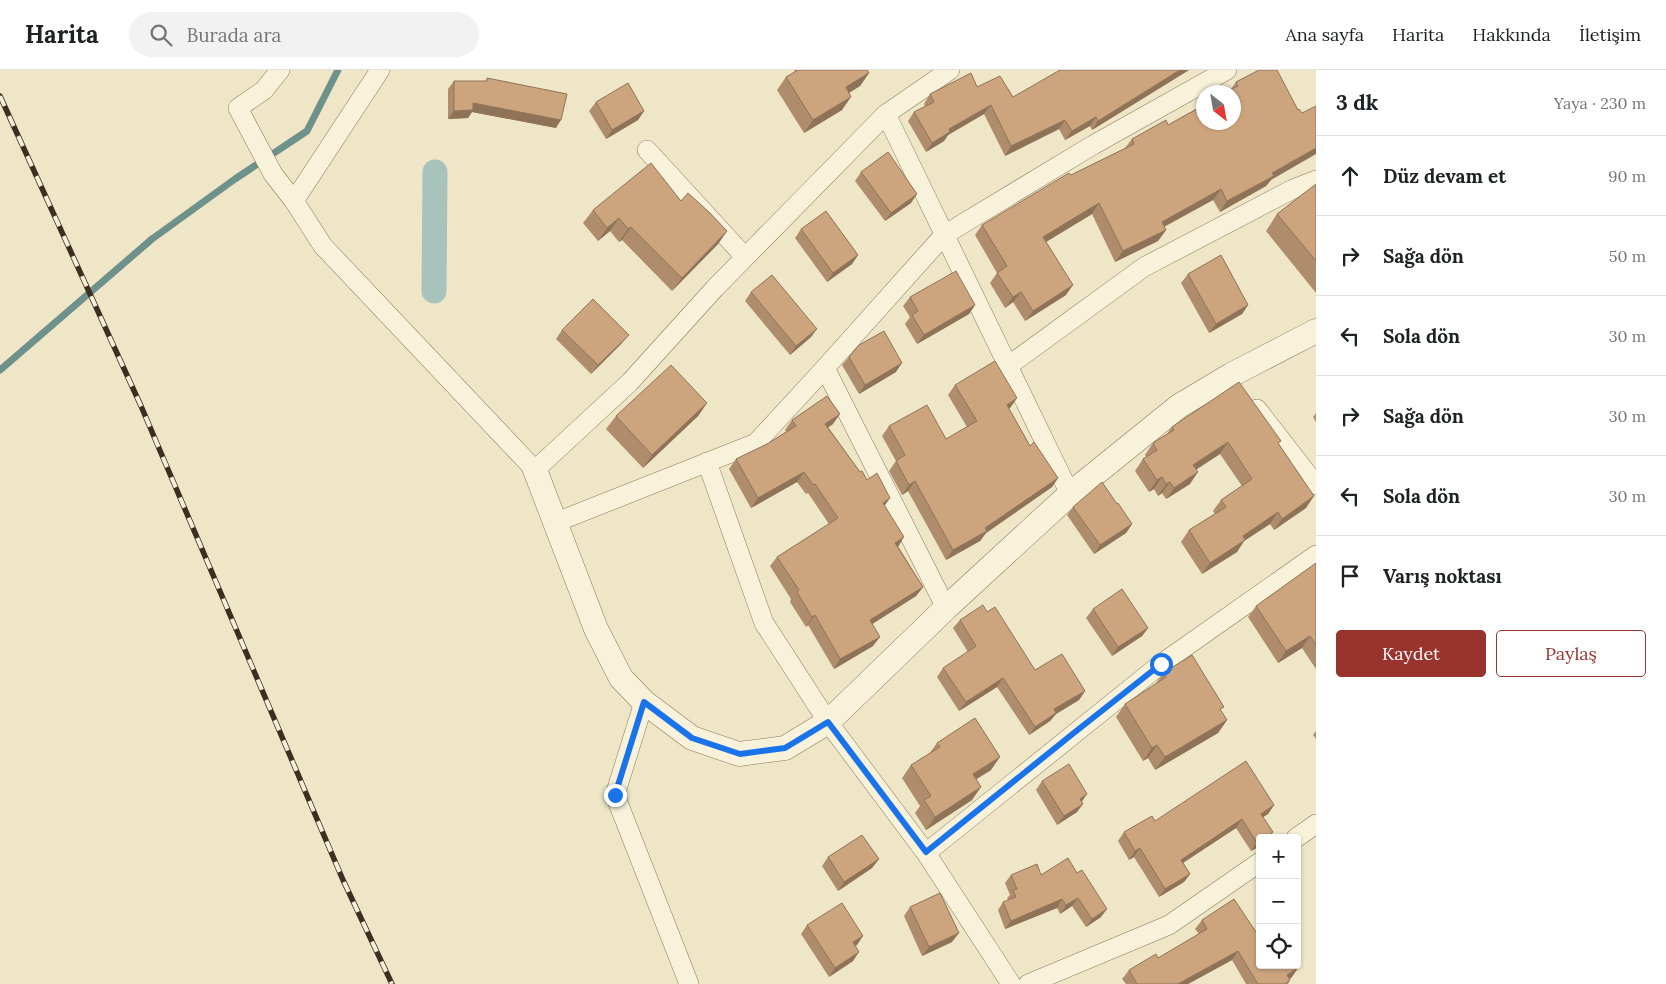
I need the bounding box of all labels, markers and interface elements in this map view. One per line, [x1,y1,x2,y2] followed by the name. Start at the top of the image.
[129,12,479,57] search box
[25,19,99,50] text: Harita
[147,21,175,49] icon: search
[187,23,281,47] text: Burada ara
[1286,23,1364,46] text: Ana sayfa
[1392,23,1444,46] text: Harita
[1472,23,1551,46] text: Hakkında
[1579,23,1641,46] text: İletişim
[1196,85,1241,130] north arrow
[1336,89,1378,116] text: 3 dk
[1554,93,1646,113] text: Yaya · 230 m
[1336,162,1364,190] icon: ahead
[1383,164,1506,188] text: Düz devam et
[1608,166,1646,186] text: 90 m
[1336,242,1364,270] icon: right
[1383,244,1464,268] text: Sağa dön
[1609,246,1646,266] text: 50 m
[1336,322,1364,350] icon: left
[1383,324,1460,348] text: Sola dön
[1609,326,1646,346] text: 30 m
[1336,402,1364,430] icon: right
[1383,404,1464,428] text: Sağa dön
[1609,406,1646,426] text: 30 m
[1336,482,1364,510] icon: left
[1383,484,1460,508] text: Sola dön
[1609,486,1646,506] text: 30 m
[1336,562,1364,590] icon: arrive
[1383,564,1502,588] text: Varış noktası
[1336,630,1486,677] button: Kaydet
[1496,630,1646,677] button: Paylaş
[1150,653,1173,676] route start
[604,784,627,807] route end
[1256,834,1301,969] map controls
[1256,834,1301,879] button: +
[1256,879,1301,924] button: −
[1256,924,1301,969] button: locate

